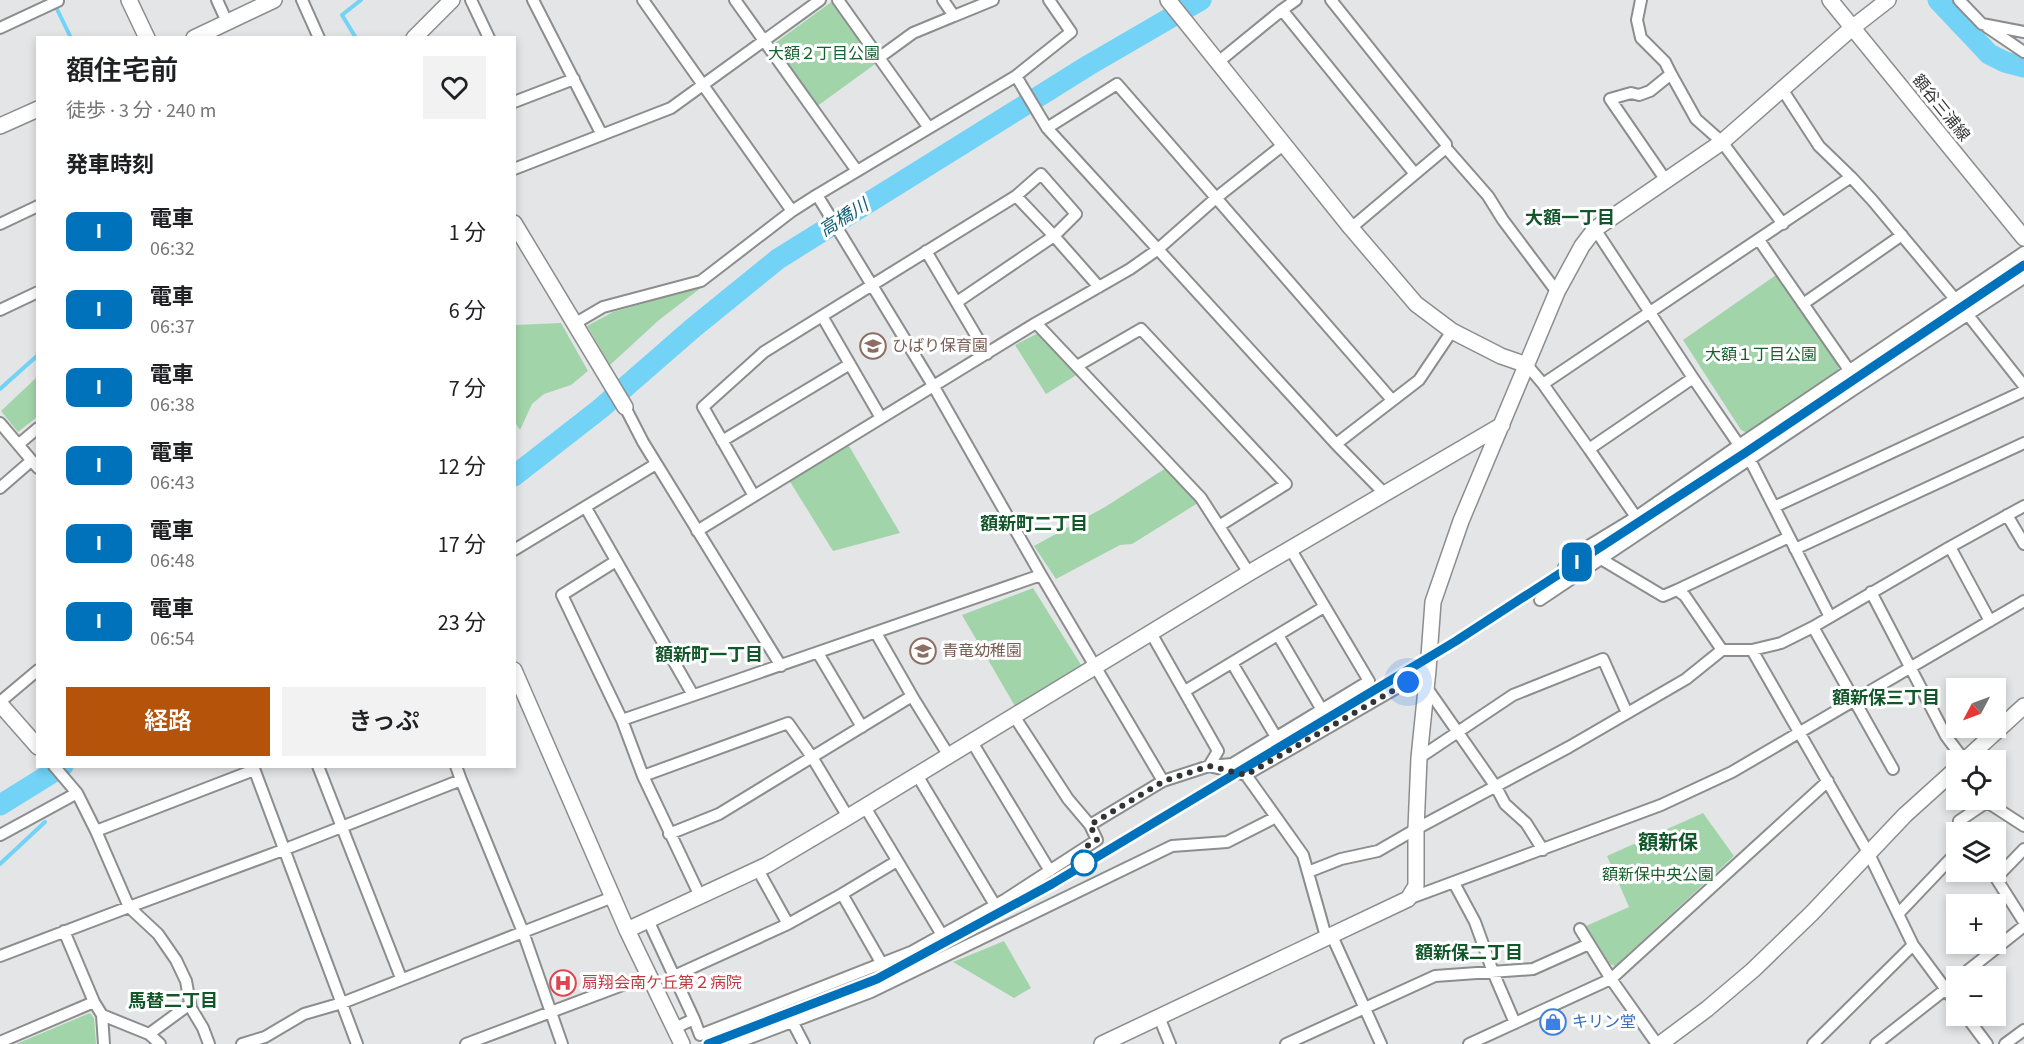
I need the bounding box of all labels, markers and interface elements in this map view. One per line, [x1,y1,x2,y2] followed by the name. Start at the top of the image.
[768,43,880,65] park label: 大額２丁目公園
[66,51,178,91] text: 額住宅前
[423,56,486,119] button: heart
[1907,70,1975,146] street label: 額谷三浦線
[66,97,216,125] text: 徒歩 · 3 分 · 240 m
[66,149,154,181] text: 発車時刻
[814,192,875,243] water label: 高橋川
[150,203,194,235] text: 電車
[1525,206,1615,231] district label: 大額一丁目
[96,216,102,246] text: I
[449,217,486,249] text: 1 分
[150,235,195,263] text: 06:32
[150,281,194,313] text: 電車
[96,294,102,324] text: I
[449,295,486,327] text: 6 分
[150,313,195,341] text: 06:37
[858,331,888,361] school or university icon: ひばり保育園
[892,335,988,357] place label: ひばり保育園
[1705,344,1817,366] park label: 大額１丁目公園
[150,359,194,391] text: 電車
[96,372,102,402] text: I
[449,373,486,405] text: 7 分
[150,391,195,419] text: 06:38
[150,437,194,469] text: 電車
[96,450,102,480] text: I
[438,451,486,483] text: 12 分
[150,469,195,497] text: 06:43
[980,512,1088,537] district label: 額新町二丁目
[150,515,194,547] text: 電車
[96,528,102,558] text: I
[438,529,486,561] text: 17 分
[1558,542,1596,582] line badge: I
[150,547,195,575] text: 06:48
[1574,547,1580,577] text: I
[150,593,194,625] text: 電車
[96,606,102,636] text: I
[438,607,486,639] text: 23 分
[150,625,195,653] text: 06:54
[908,636,938,666] school or university icon: 青竜幼稚園
[942,640,1022,662] place label: 青竜幼稚園
[655,643,763,668] district label: 額新町一丁目
[1393,667,1423,697] your location
[1946,678,2006,738] north arrow
[1946,678,2006,1026] map controls
[1832,686,1940,711] district label: 額新保三丁目
[66,687,270,756] button: 経路
[282,687,486,756] button: きっぷ
[1946,750,2006,810] button: locate
[1946,822,2006,882] button: layers
[1638,829,1698,857] district label: 額新保
[1071,850,1097,876] unlabelled marker
[1602,864,1714,886] park label: 額新保中央公園
[1946,894,2006,954] button: +
[1415,941,1523,966] district label: 額新保二丁目
[1946,966,2006,1026] button: −
[548,968,578,998] hospital icon: 扇翔会南ケ丘第２病院
[582,972,742,994] place label: 扇翔会南ケ丘第２病院
[128,989,218,1014] district label: 馬替二丁目
[1538,1007,1568,1037] shop icon: キリン堂
[1572,1011,1636,1033] place label: キリン堂

